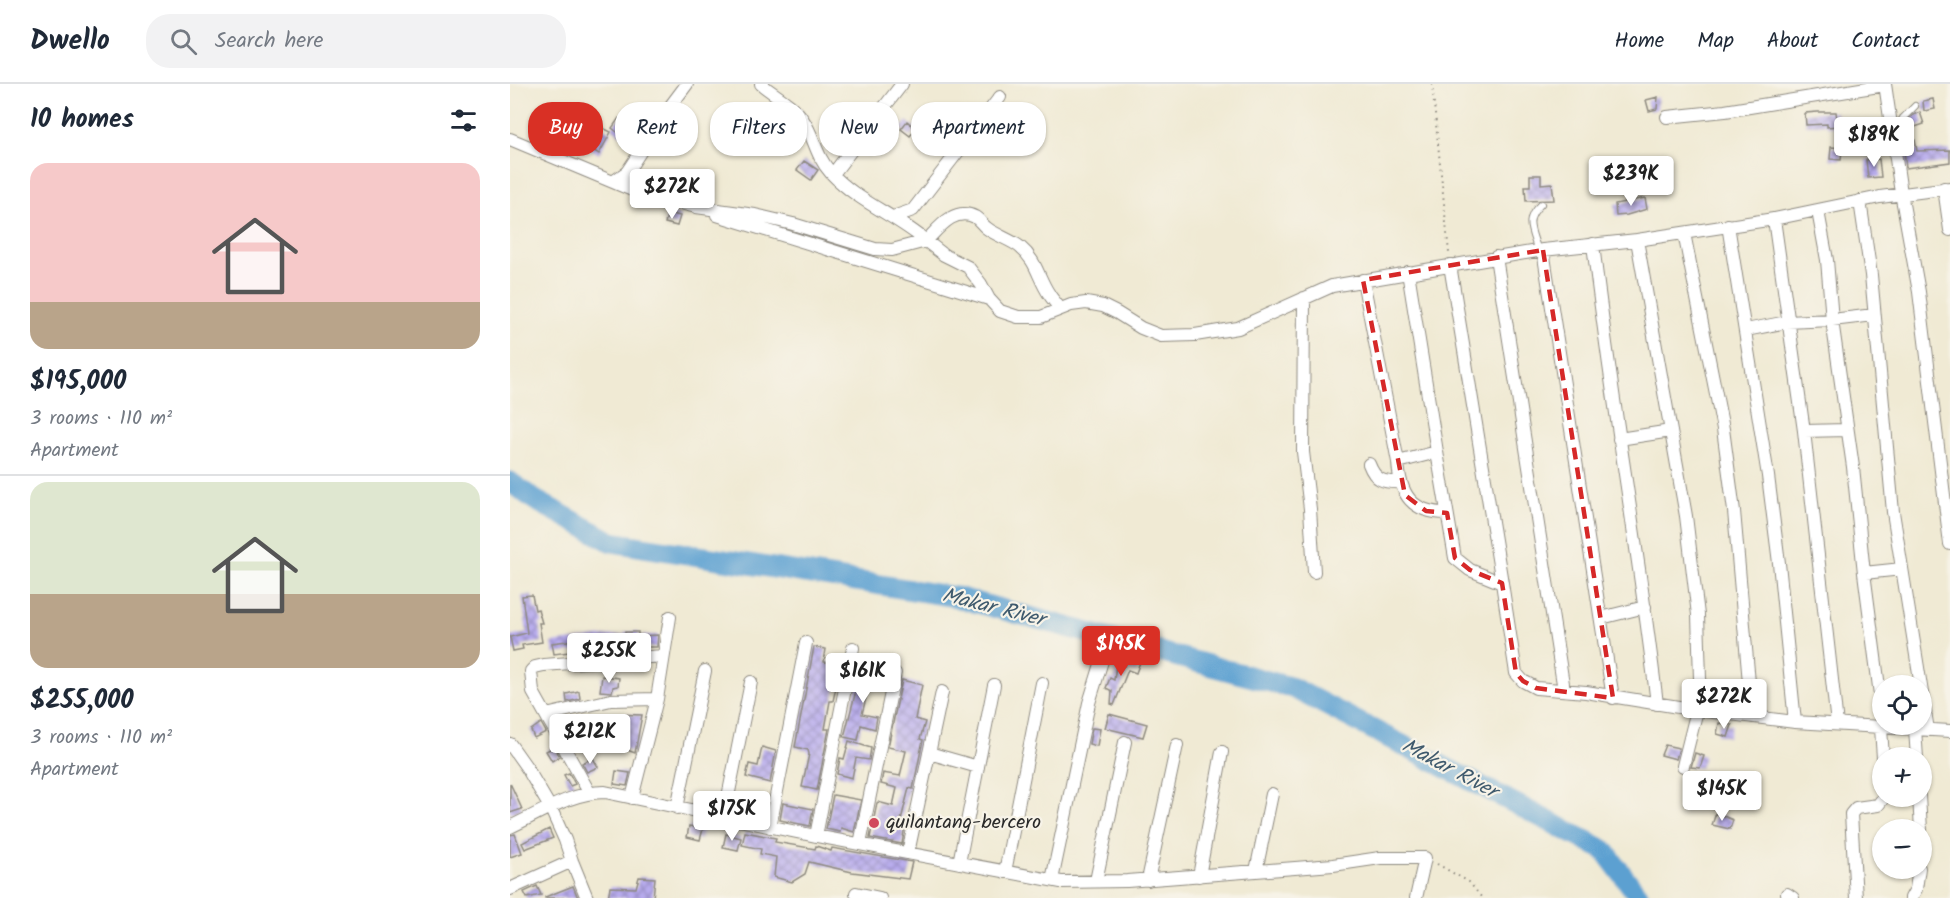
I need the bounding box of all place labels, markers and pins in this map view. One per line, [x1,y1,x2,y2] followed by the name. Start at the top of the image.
[1832,117,1916,168] pin: $189K
[1589,156,1673,207] pin: $239K
[630,169,714,220] pin: $272K
[1079,626,1163,677] pin: $195K
[567,633,651,684] pin: $255K
[821,653,905,704] pin: $161K
[1682,679,1766,730] pin: $272K
[548,714,632,765] pin: $212K
[1680,771,1764,822] pin: $145K
[690,791,774,842] pin: $175K
[886,807,1041,839] place label: quilantang-bercero
[867,816,881,830] marker: quilantang-bercero

